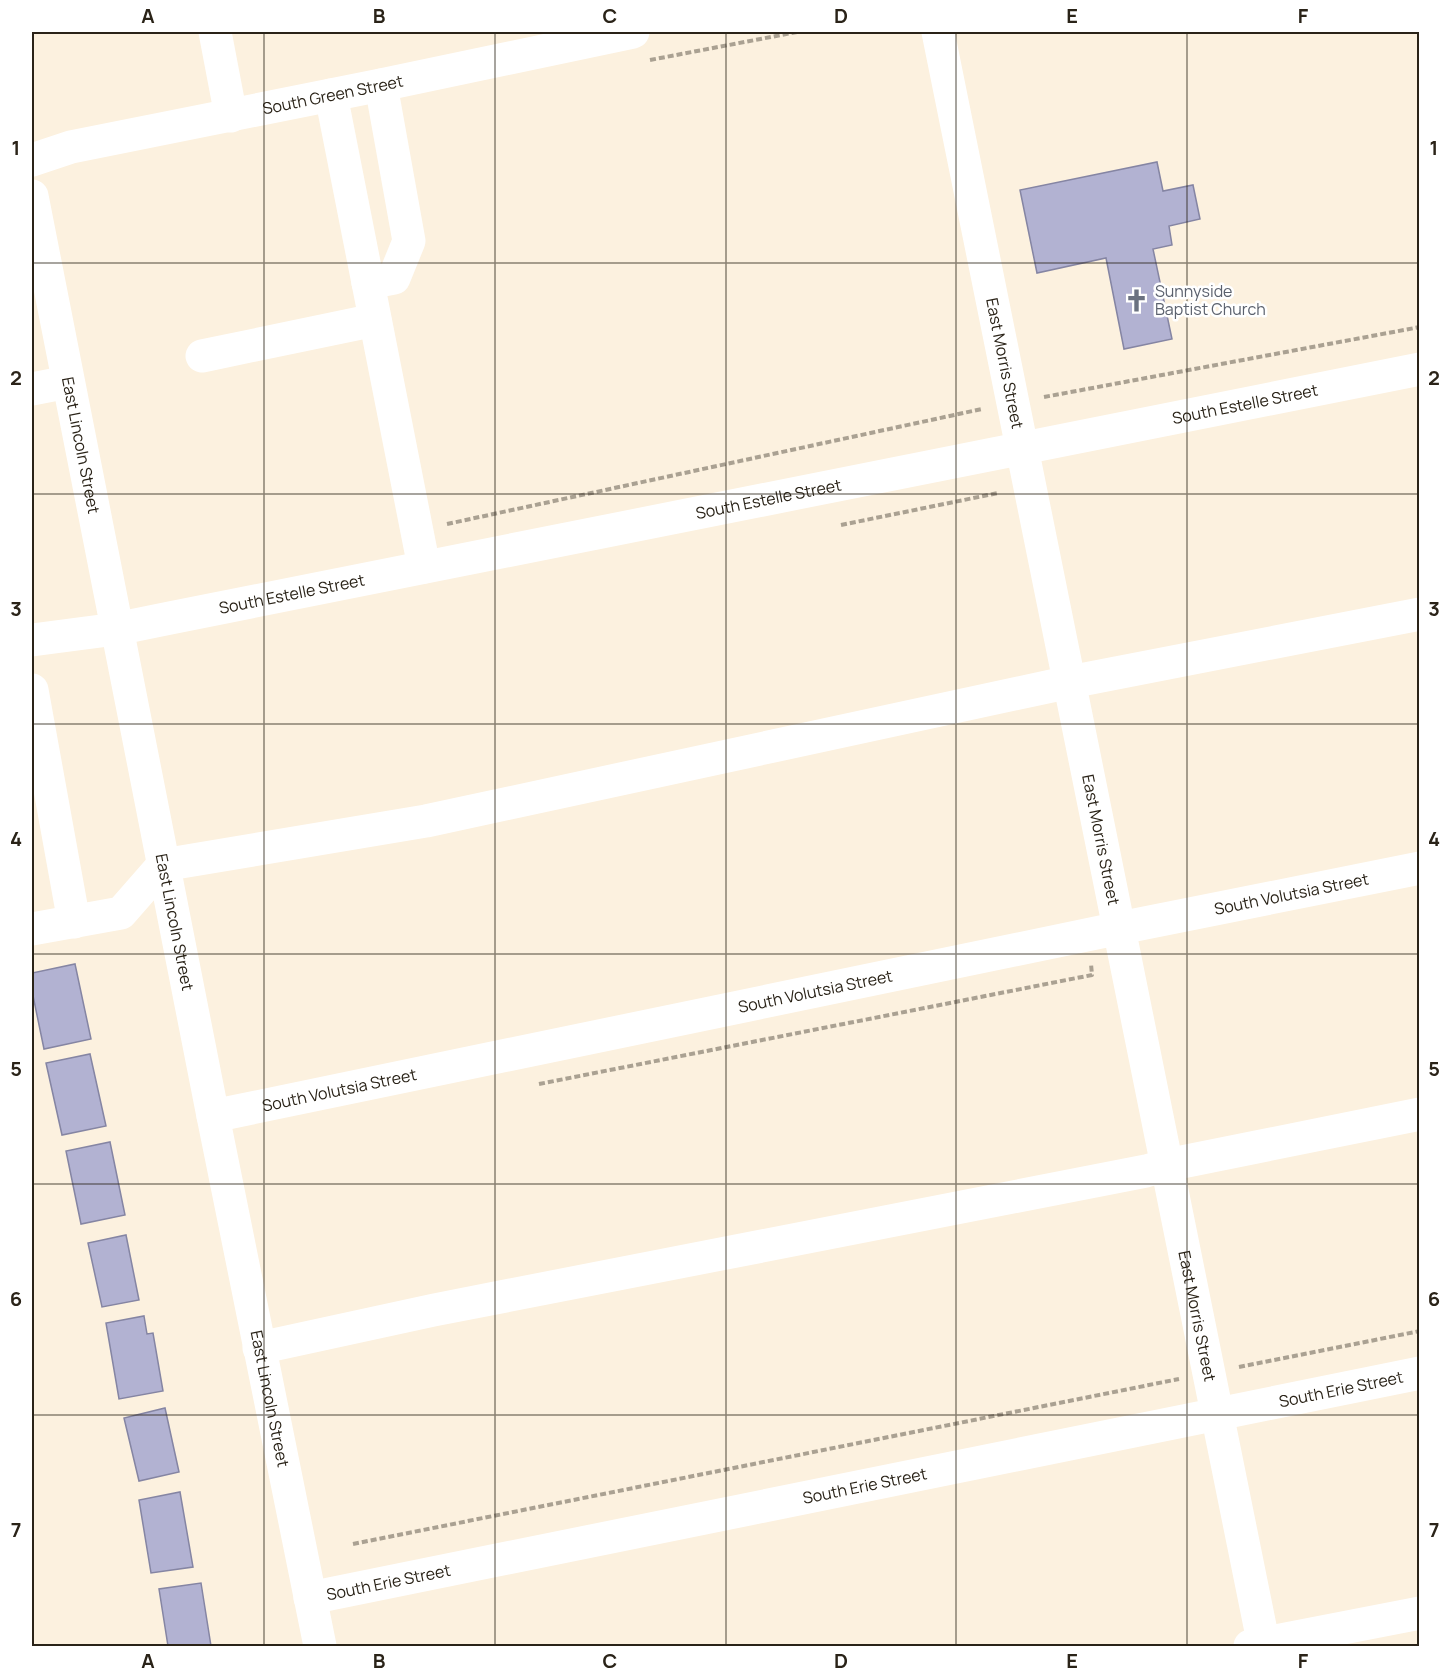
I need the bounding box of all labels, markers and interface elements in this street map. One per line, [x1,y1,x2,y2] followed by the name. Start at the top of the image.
[141,2,155,29] text: A
[373,2,386,29] text: B
[603,2,617,29] text: C
[834,2,848,29] text: D
[1066,2,1078,29] text: E
[1298,2,1309,29] text: F
[260,70,405,119] street label: South Green Street
[12,134,20,161] text: 1
[1430,134,1438,161] text: 1
[1155,280,1266,320] place label: Sunnyside Baptist Church
[1124,287,1150,313] church icon: Sunnyside Baptist Church
[981,296,1029,431] street label: East Morris Street
[10,364,22,391] text: 2
[1428,364,1440,391] text: 2
[57,375,105,516] street label: East Lincoln Street
[1170,379,1320,429] street label: South Estelle Street
[694,474,843,524] street label: South Estelle Street
[217,568,367,619] street label: South Estelle Street
[10,595,22,622] text: 3
[1428,595,1440,622] text: 3
[1077,772,1125,907] street label: East Morris Street
[10,825,22,852] text: 4
[1428,825,1440,852] text: 4
[151,852,199,992] street label: East Lincoln Street
[1212,868,1371,920] street label: South Volutsia Street
[736,964,894,1018] street label: South Volutsia Street
[10,1055,22,1082] text: 5
[1428,1055,1440,1082] text: 5
[260,1063,418,1117] street label: South Volutsia Street
[1173,1249,1221,1383] street label: East Morris Street
[10,1285,22,1312] text: 6
[1428,1285,1440,1312] text: 6
[246,1328,295,1469] street label: East Lincoln Street
[1277,1366,1405,1412] street label: South Erie Street
[801,1462,929,1509] street label: South Erie Street
[11,1516,21,1543] text: 7
[1429,1516,1439,1543] text: 7
[324,1559,452,1605] street label: South Erie Street
[141,1647,155,1674] text: A
[373,1647,386,1674] text: B
[603,1647,617,1674] text: C
[834,1647,848,1674] text: D
[1066,1647,1078,1674] text: E
[1298,1647,1309,1674] text: F

